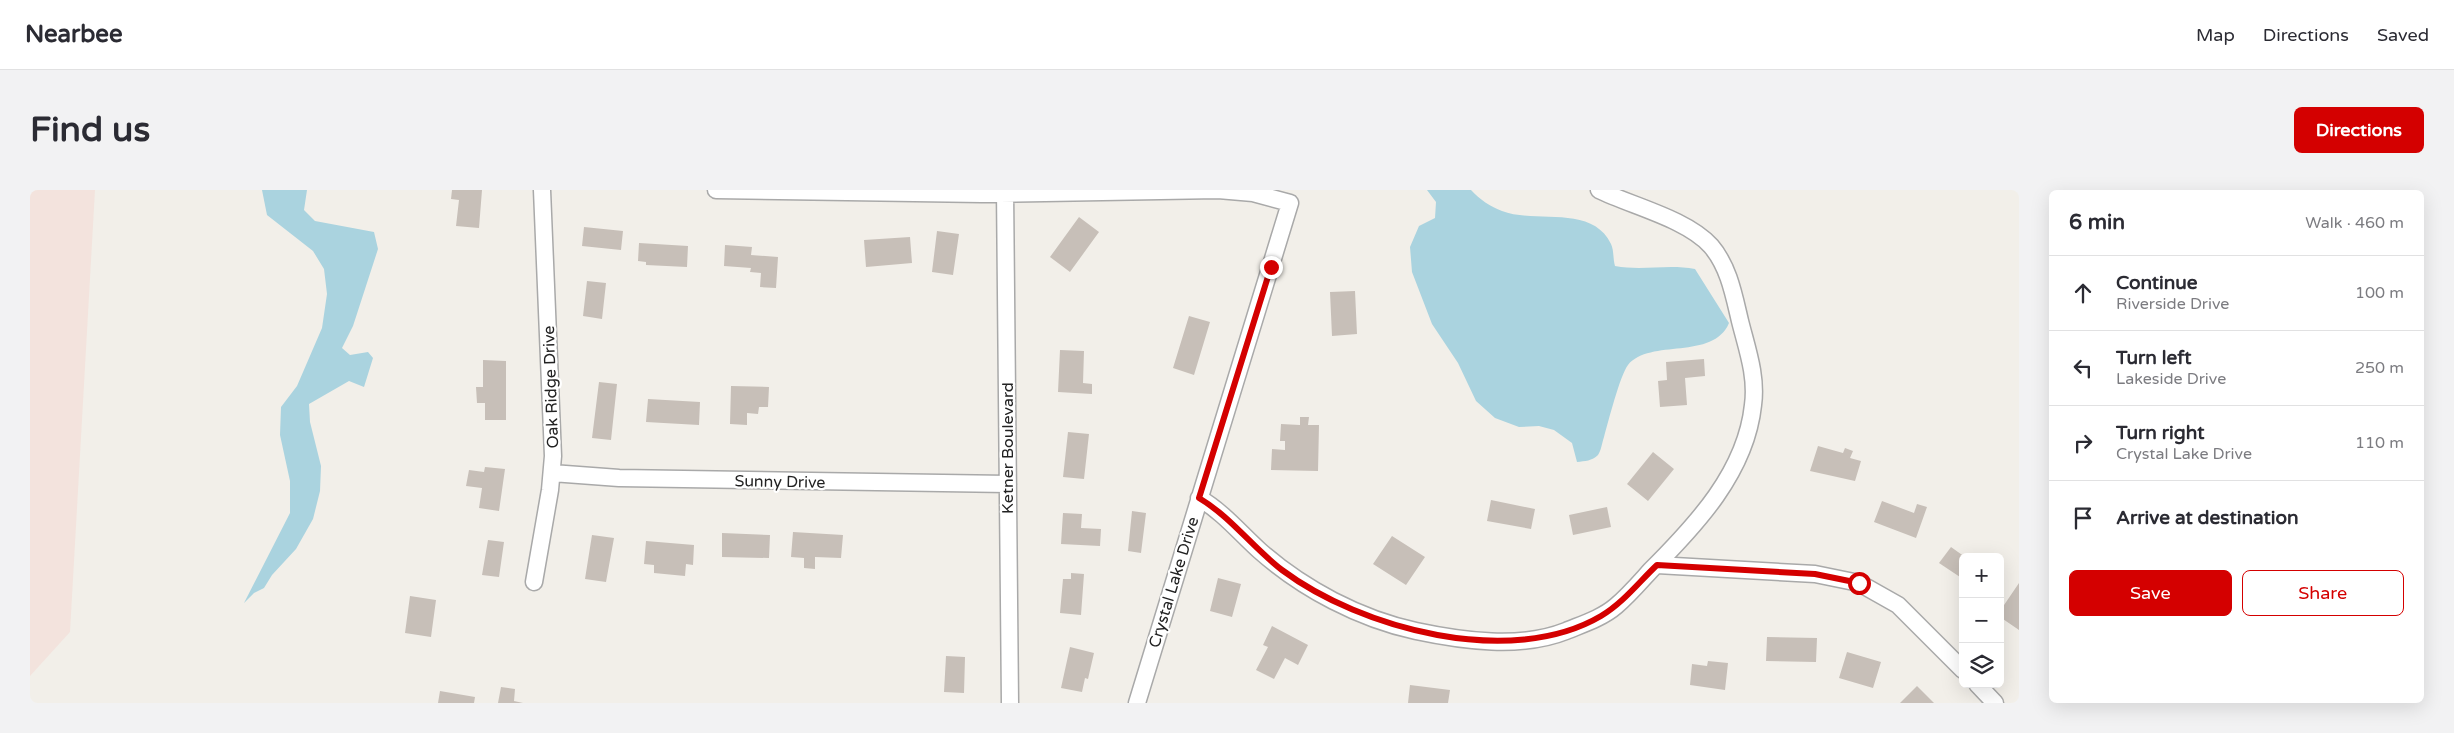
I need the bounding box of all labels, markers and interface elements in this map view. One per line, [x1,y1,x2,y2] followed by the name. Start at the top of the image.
[25,20,123,49] text: Nearbee
[2196,24,2235,46] text: Map
[2263,24,2349,46] text: Directions
[2377,24,2429,46] text: Saved
[2294,107,2424,153] button: Directions
[30,109,150,151] text: Find us
[2069,210,2125,235] text: 6 min
[2305,213,2404,233] text: Walk · 460 m
[1260,256,1283,279] route end
[2116,272,2198,294] text: Continue
[2069,279,2097,307] icon: ahead
[2355,283,2404,303] text: 100 m
[2116,294,2229,314] text: Riverside Drive
[539,325,563,449] street label: Oak Ridge Drive
[2116,347,2192,369] text: Turn left
[2069,354,2097,382] icon: left
[2355,358,2404,378] text: 250 m
[2116,369,2226,389] text: Lakeside Drive
[998,382,1018,514] street label: Ketner Boulevard
[2116,422,2204,444] text: Turn right
[2069,429,2097,457] icon: right
[2355,433,2404,453] text: 110 m
[2116,444,2252,464] text: Crystal Lake Drive
[734,471,826,493] street label: Sunny Drive
[2069,504,2097,532] icon: arrive
[2116,507,2299,529] text: Arrive at destination
[1145,514,1203,650] street label: Crystal Lake Drive
[1959,553,2004,688] map controls
[1959,553,2004,598] button: +
[2069,570,2232,616] button: Save
[2242,570,2404,616] button: Share
[1848,572,1871,595] route start
[1959,598,2004,643] button: −
[1959,643,2004,688] button: layers

